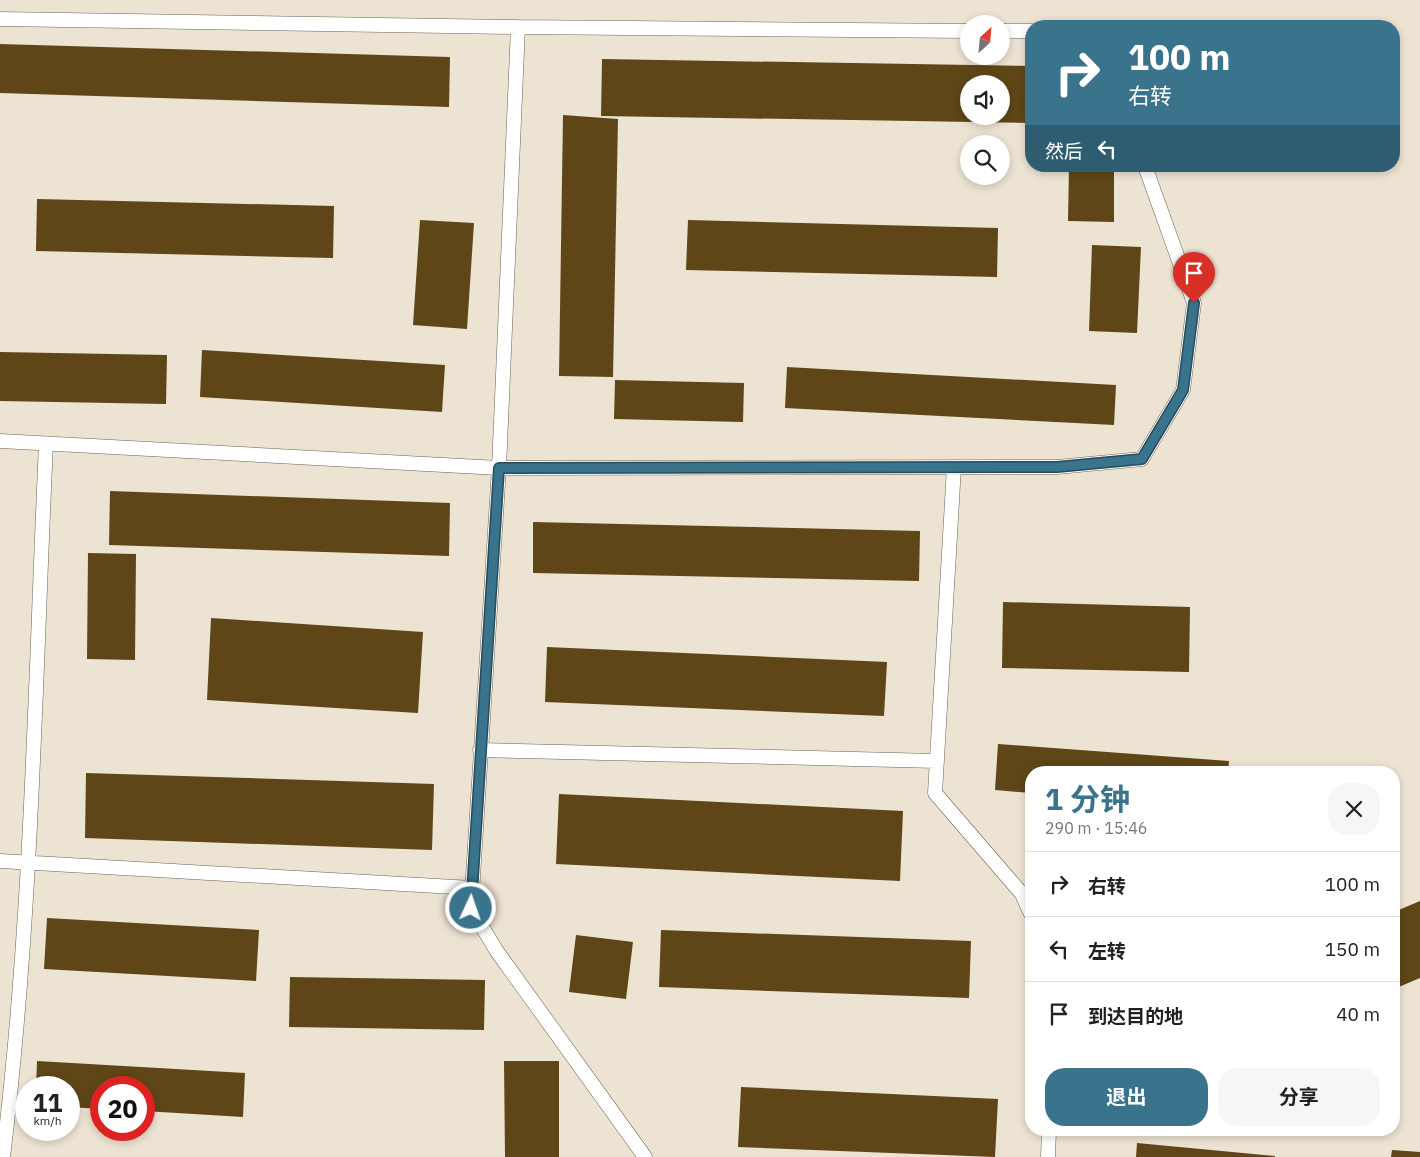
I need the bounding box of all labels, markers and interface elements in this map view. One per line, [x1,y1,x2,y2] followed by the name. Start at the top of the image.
[960,15,1010,65] north arrow
[960,15,1010,185] map controls
[1128,34,1231,80] text: 100 m
[1045,40,1110,105] icon: right
[960,75,1010,125] button: sound
[1128,81,1172,110] text: 右转
[960,135,1010,185] button: search
[1093,135,1121,163] icon: left
[1045,139,1083,163] text: 然后
[1173,252,1215,303] pin
[1180,259,1208,287] icon: arrive
[1045,779,1130,818] text: 1 分钟
[1328,783,1380,835] button: close
[1045,818,1147,838] text: 290 m · 15:46
[1045,870,1073,898] icon: right
[1325,872,1380,896] text: 100 m
[1088,874,1126,898] text: 右转
[444,881,496,933] position arrow
[1045,935,1073,963] icon: left
[1325,937,1380,961] text: 150 m
[1088,939,1126,963] text: 左转
[1045,1000,1073,1028] icon: arrive
[1336,1002,1380,1026] text: 40 m
[1088,1004,1183,1028] text: 到达目的地
[1045,1068,1208,1126] button: 退出
[1218,1068,1380,1126] button: 分享
[90,1076,155,1141] speed limit sign: 20
[32,1086,63,1119] text: 11
[33,1113,62,1128] text: km/h

